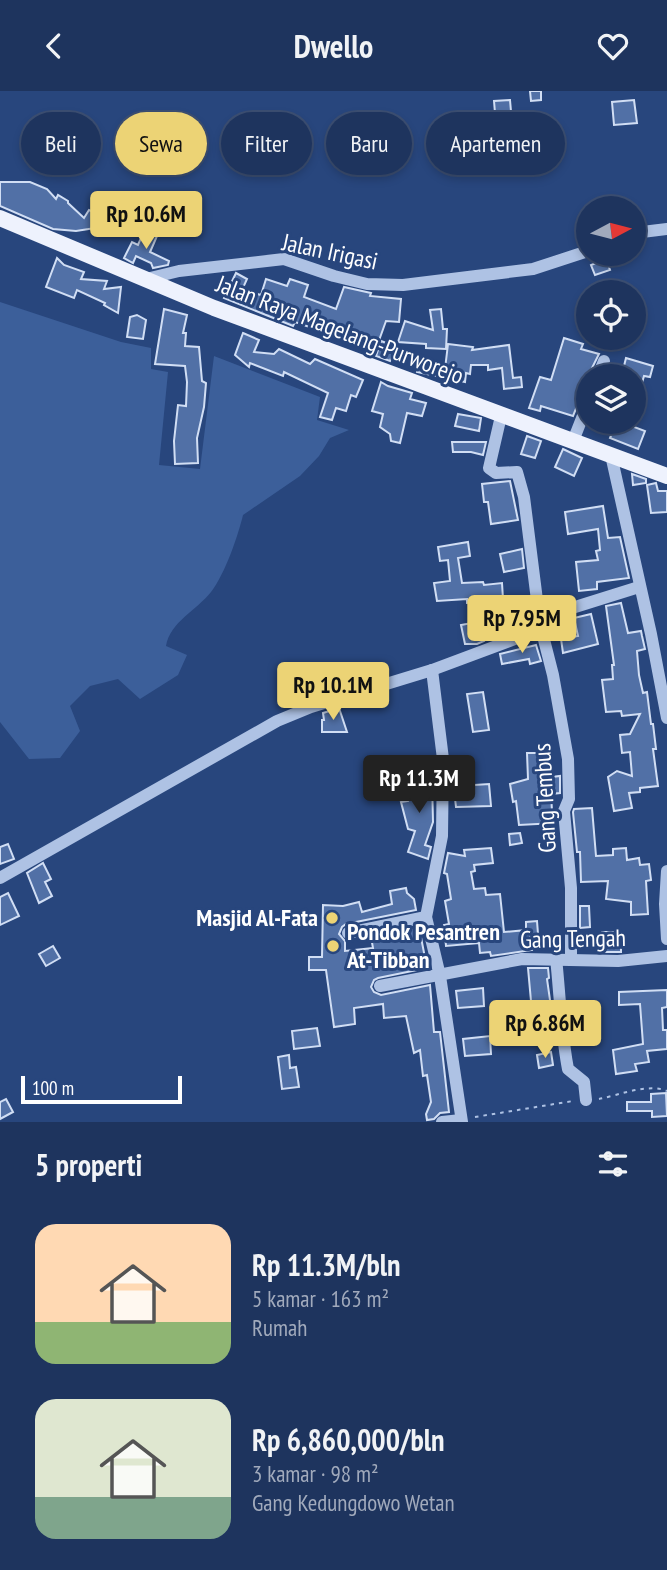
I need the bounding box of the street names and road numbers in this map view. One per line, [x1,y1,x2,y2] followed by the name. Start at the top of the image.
[279,226,381,277] street label: Jalan Irigasi
[211,268,468,391] street label: Jalan Raya Magelang-Purworejo
[526,743,563,854] street label: Gang Tembus
[520,922,626,955] street label: Gang Tengah

